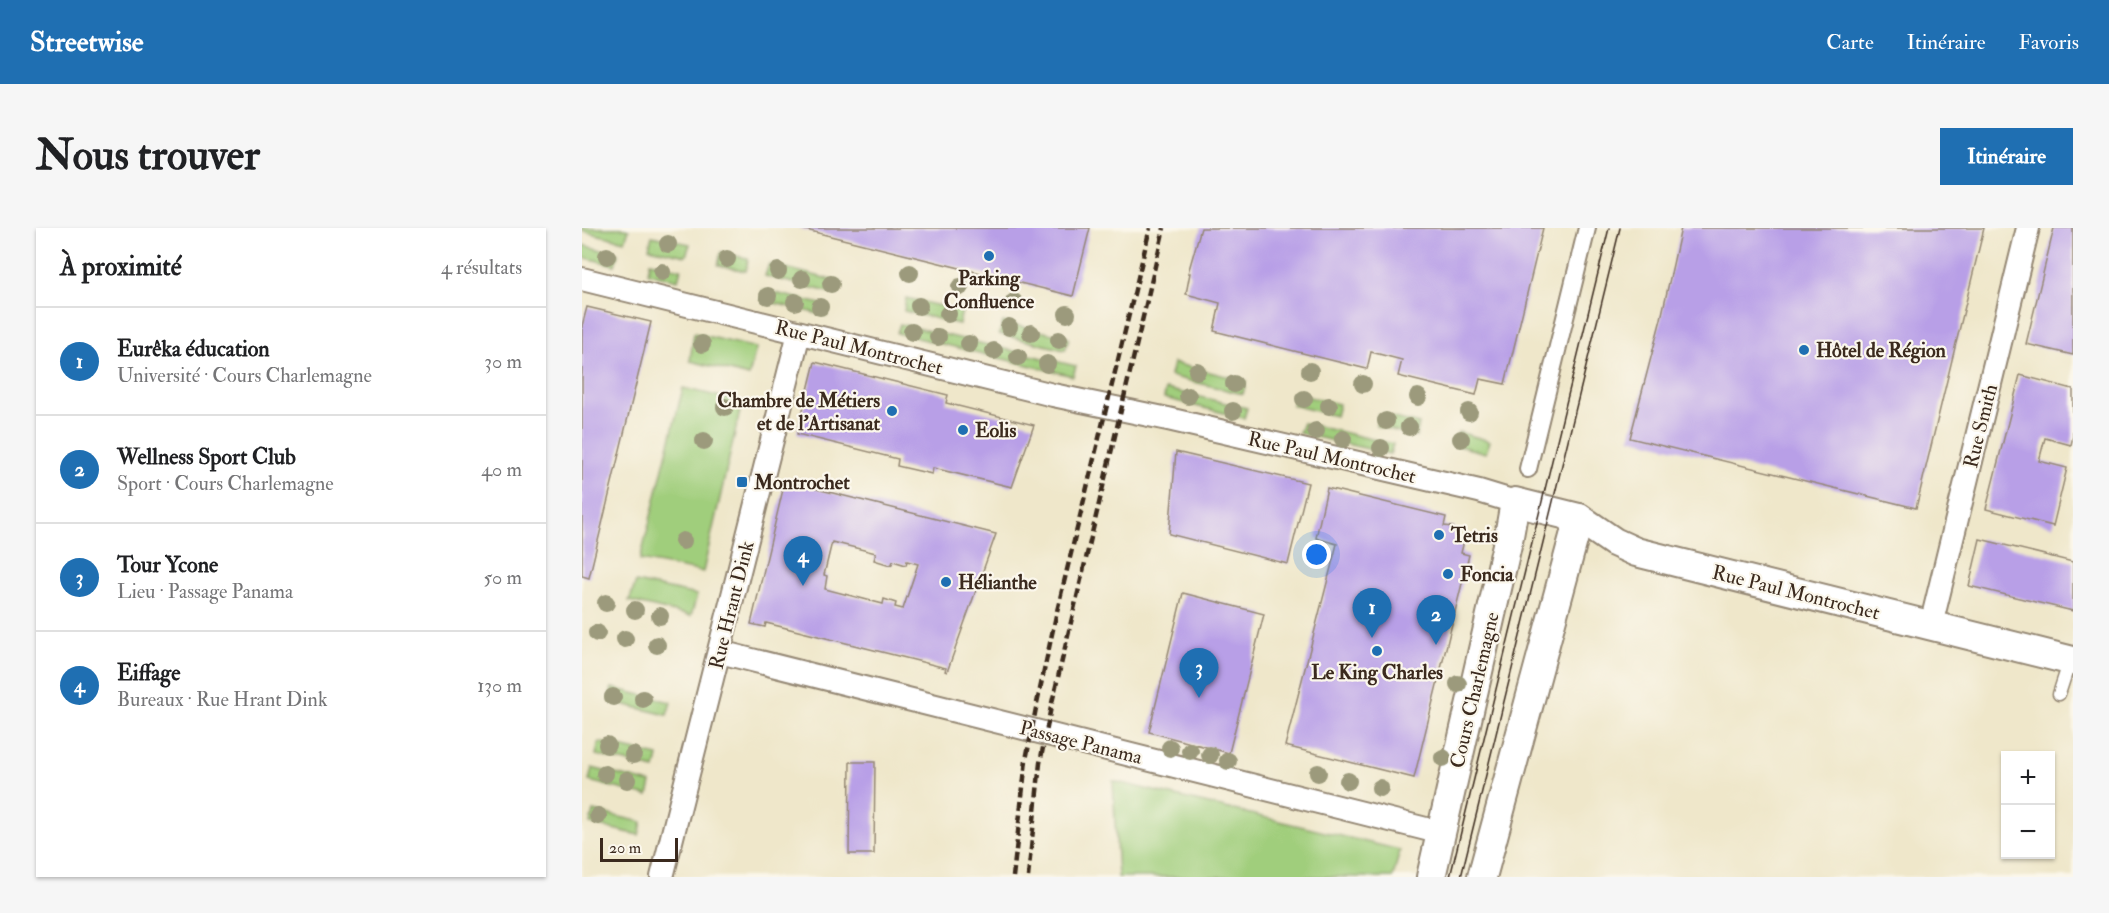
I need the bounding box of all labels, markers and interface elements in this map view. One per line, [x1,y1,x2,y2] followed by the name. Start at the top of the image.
[30,25,144,60] text: Streetwise
[1826,29,1874,56] text: Carte
[1907,29,1985,56] text: Itinéraire
[2018,29,2079,56] text: Favoris
[1940,128,2073,185] button: Itinéraire
[36,130,260,182] text: Nous trouver
[982,249,996,263] marker: Parking Confluence
[60,251,182,283] text: À proximité
[441,255,522,280] text: 4 résultats
[944,266,1035,314] place label: Parking Confluence
[772,315,946,381] street label: Rue Paul Montrochet
[117,335,270,363] text: Eurêka éducation
[1816,338,1947,364] place label: Hôtel de Région
[1797,343,1811,357] marker: Hôtel de Région
[76,349,83,374] text: 1
[484,349,522,374] text: 30 m
[117,363,372,388] text: Université · Cours Charlemagne
[1958,381,2003,471] street label: Rue Smith
[717,388,881,436] place label: Chambre de Métiers et de l'Artisanat
[885,404,899,418] marker: Chambre de Métiers et de l'Artisanat
[975,418,1016,443] place label: Eolis
[956,423,970,437] marker: Eolis
[1245,426,1419,489] street label: Rue Paul Montrochet
[117,443,296,471] text: Wellness Sport Club
[74,457,85,482] text: 2
[481,457,522,482] text: 40 m
[753,470,850,495] place label: Montrochet
[117,471,334,496] text: Sport · Cours Charlemagne
[735,475,749,489] marker: Montrochet
[1450,523,1498,548] place label: Tetris
[1432,528,1446,542] marker: Tetris
[784,536,822,586] pin: 4
[703,538,760,672] street label: Rue Hrant Dink
[1302,540,1331,569] your location
[117,551,218,579] text: Tour Ycone
[1709,560,1883,626] street label: Rue Paul Montrochet
[1460,562,1514,587] place label: Foncia
[76,565,83,590] text: 3
[483,565,522,590] text: 50 m
[1441,567,1455,581] marker: Foncia
[958,570,1037,595] place label: Hélianthe
[939,575,953,589] marker: Hélianthe
[117,579,293,604] text: Lieu · Passage Panama
[1352,588,1392,638] pin: 1
[1416,596,1456,645] pin: 2
[1444,610,1505,771] street label: Cours Charlemagne
[1370,644,1384,658] marker: Le King Charles
[1180,648,1218,698] pin: 3
[117,659,180,687] text: Eiffage
[1311,660,1443,686] place label: Le King Charles
[74,673,85,698] text: 4
[477,673,522,698] text: 130 m
[117,687,328,712] text: Bureaux · Rue Hrant Dink
[1017,715,1146,770] street label: Passage Panama
[2001,751,2055,859] map controls
[2001,751,2055,805] button: +
[2001,805,2055,859] button: −
[600,835,678,862] scale bar
[609,838,641,858] text: 20 m

